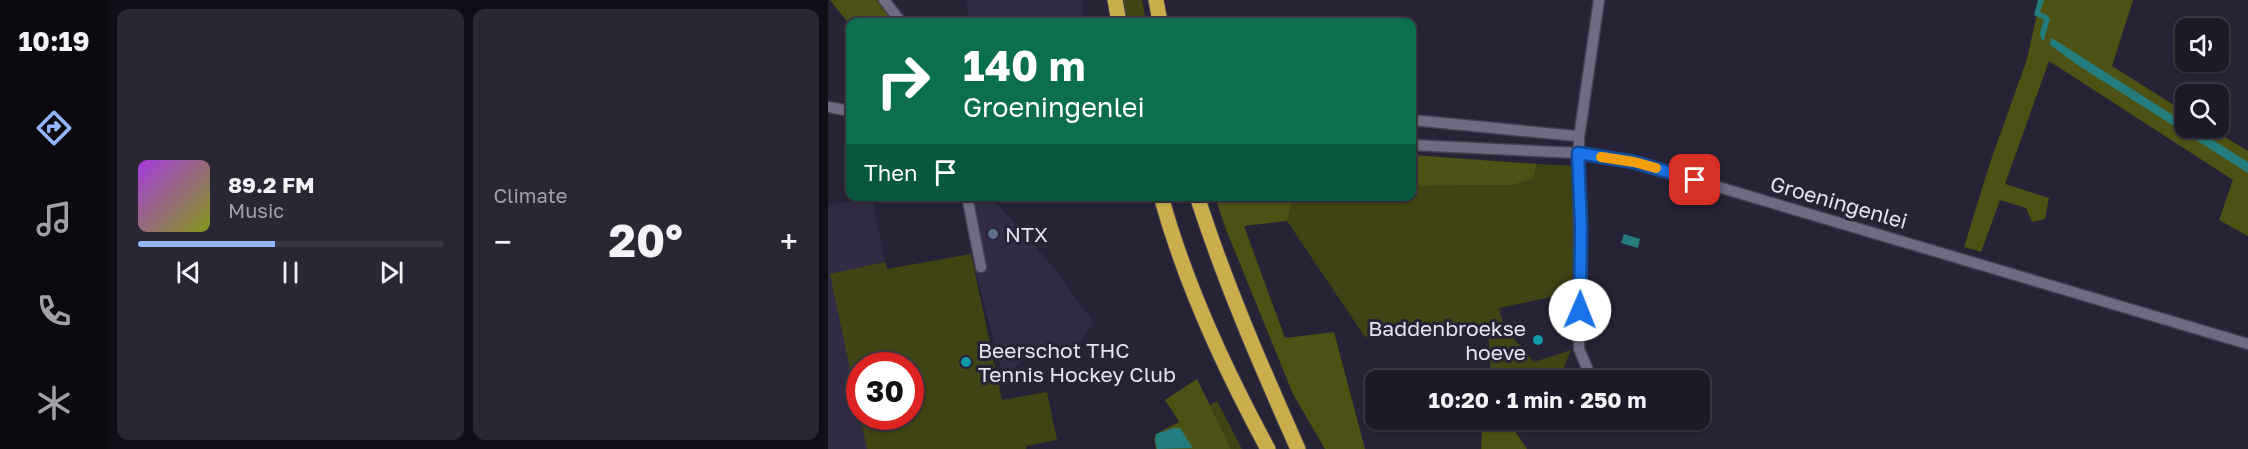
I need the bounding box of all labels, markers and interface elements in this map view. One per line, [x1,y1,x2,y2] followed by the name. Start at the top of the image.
[2175,18,2229,138] map controls
[2175,18,2229,72] button: sound
[18,25,90,57] text: 10:19
[963,40,1085,90] text: 140 m
[864,42,942,120] icon: right
[2175,84,2229,138] button: search
[963,91,1145,123] text: Groeningenlei
[33,107,75,149] icon: directions
[1669,154,1720,205] pin
[929,156,962,189] icon: arrive
[864,159,917,186] text: Then
[1678,163,1711,196] icon: arrive
[1767,170,1911,234] street label: Groeningenlei
[228,171,315,198] text: 89.2 FM
[494,183,567,207] text: Climate
[33,198,75,240] icon: music
[228,198,284,222] text: Music
[609,213,683,267] text: 20°
[1005,221,1048,247] place label: NTX
[494,222,512,261] text: −
[780,222,798,261] text: +
[986,227,1000,241] marker: NTX
[172,256,205,289] icon: previous
[274,256,307,289] icon: pause
[375,256,408,289] icon: next
[1548,278,1612,342] position arrow
[33,290,75,332] icon: phone
[1368,315,1526,365] place label: Baddenbroekse hoeve
[1531,333,1545,347] marker: Baddenbroekse hoeve
[978,337,1176,387] place label: Beerschot THC Tennis Hockey Club
[846,352,924,430] speed limit sign: 30
[959,355,973,369] marker: Beerschot THC Tennis Hockey Club
[33,382,75,424] icon: climate
[1429,386,1646,413] text: 10:20 · 1 min · 250 m

